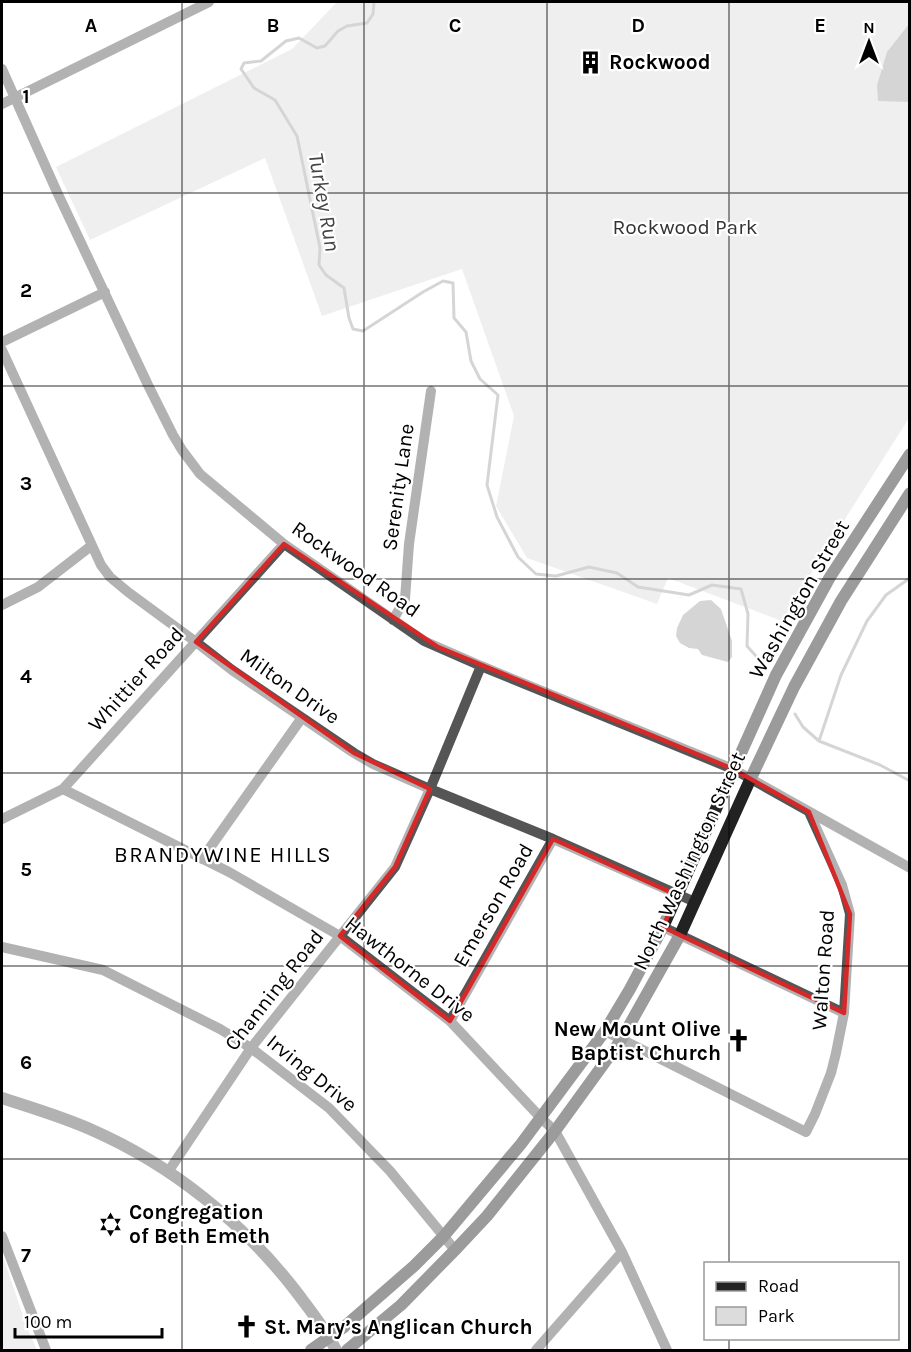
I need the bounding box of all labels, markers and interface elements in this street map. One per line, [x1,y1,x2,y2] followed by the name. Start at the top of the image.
[839,12,899,72] north arrow
[85,14,98,37] text: A
[267,14,279,37] text: B
[449,14,461,37] text: C
[631,14,645,37] text: D
[814,14,826,37] text: E
[863,18,875,37] text: N
[578,49,604,75] building icon: Rockwood
[609,50,711,74] place label: Rockwood
[22,85,30,108] text: 1
[303,151,345,254] water label: Turkey Run
[612,215,758,239] park label: Rockwood Park
[20,279,32,302] text: 2
[377,422,419,552] street label: Serenity Lane
[20,472,32,495] text: 3
[744,515,854,682] street label: Washington Street
[287,516,425,622] street label: Rockwood Road
[83,622,189,736] street label: Whittier Road
[236,643,344,729] street label: Milton Drive
[20,665,32,688] text: 4
[628,748,750,974] street label: North Washington Street
[448,839,538,971] street label: Emerson Road
[114,842,332,868] district label: BRANDYWINE HILLS
[20,858,32,881] text: 5
[807,909,839,1031] street label: Walton Road
[340,911,480,1027] street label: Hawthorne Drive
[219,925,329,1055] street label: Channing Road
[554,1017,721,1065] place label: New Mount Olive Baptist Church
[726,1028,752,1054] church icon: New Mount Olive Baptist Church
[262,1029,362,1117] street label: Irving Drive
[20,1051,32,1074] text: 6
[129,1200,270,1248] place label: Congregation of Beth Emeth
[98,1211,124,1237] synagogue icon: Congregation of Beth Emeth
[21,1244,31,1267] text: 7
[704,1262,899,1340] legend
[758,1275,799,1297] text: Road
[15,1301,162,1339] scale bar
[758,1305,795,1327] text: Park
[24,1311,72,1333] text: 100 m
[233,1314,259,1340] church icon: St. Mary’s Anglican Church
[264,1315,533,1339] place label: St. Mary’s Anglican Church

